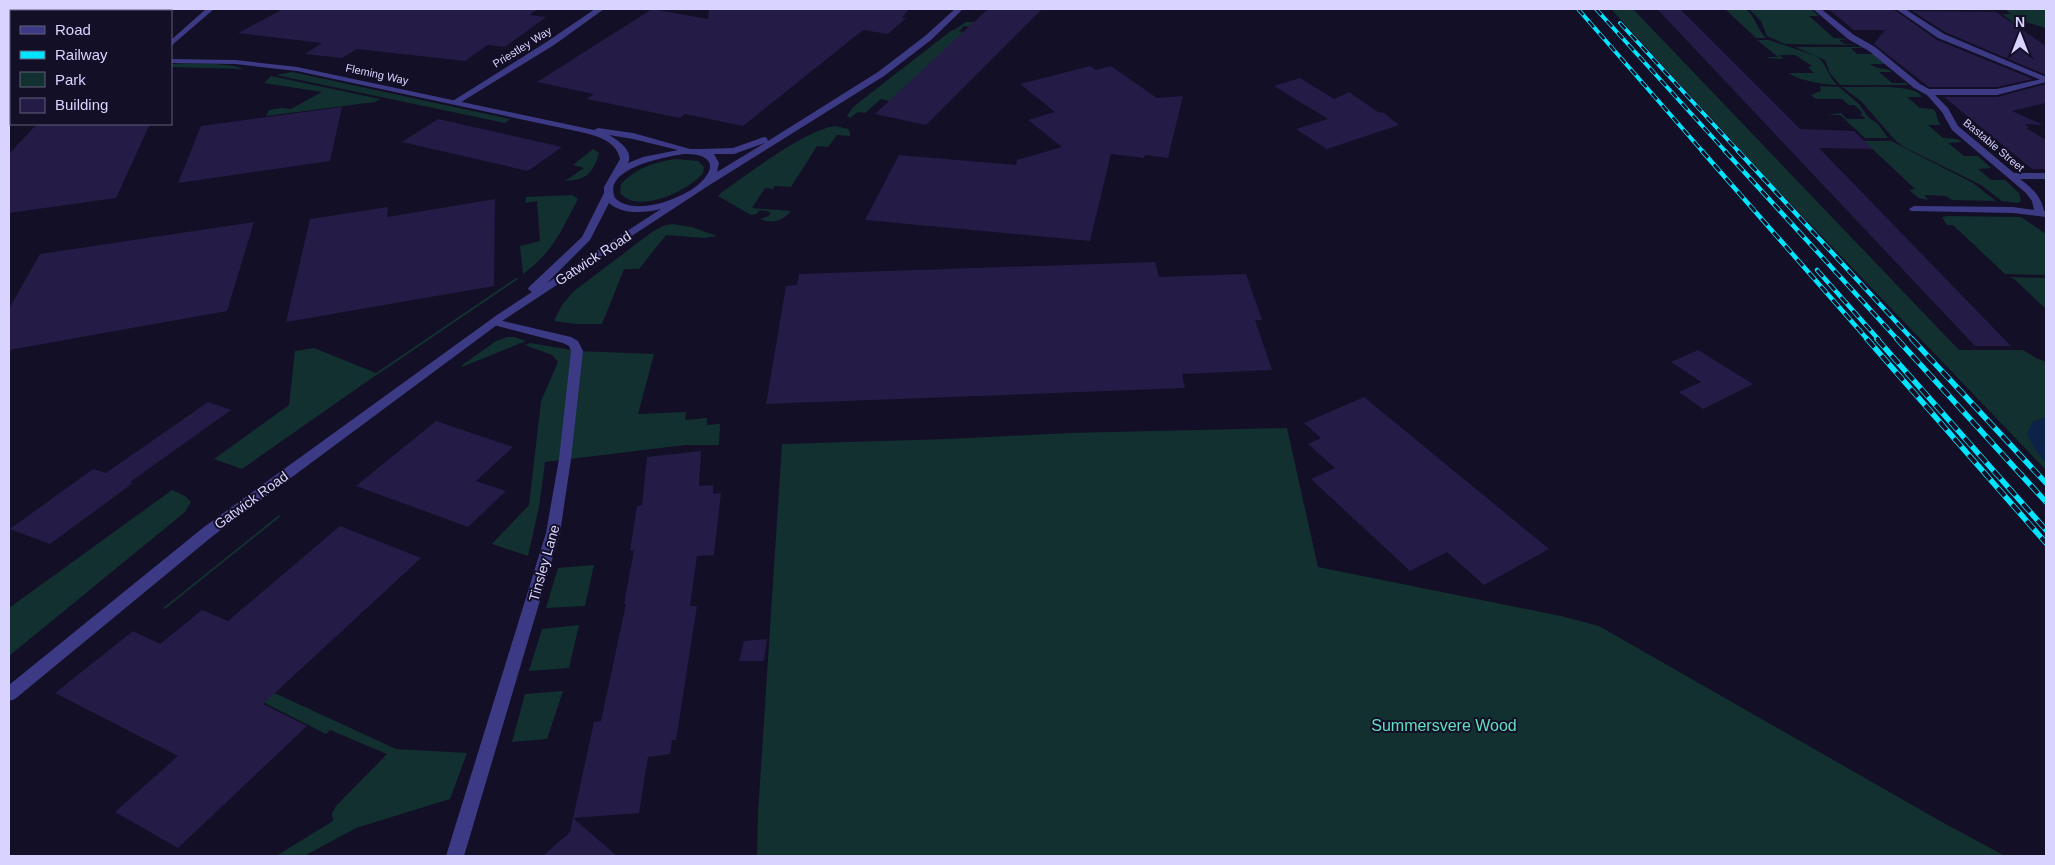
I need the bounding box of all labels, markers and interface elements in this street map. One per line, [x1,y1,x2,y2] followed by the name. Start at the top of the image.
[10,10,172,125] legend
[1995,10,2045,60] north arrow
[2015,14,2025,30] text: N
[55,21,91,38] text: Road
[490,24,554,70] street label: Priestley Way
[55,46,108,63] text: Railway
[345,62,410,87] street label: Fleming Way
[55,71,86,88] text: Park
[55,96,108,113] text: Building
[1961,116,2027,174] street label: Bastable Street
[552,228,634,288] street label: Gatwick Road
[211,468,291,532] street label: Gatwick Road
[525,523,563,603] street label: Tinsley Lane
[1371,717,1517,734] park label: Summersvere Wood

